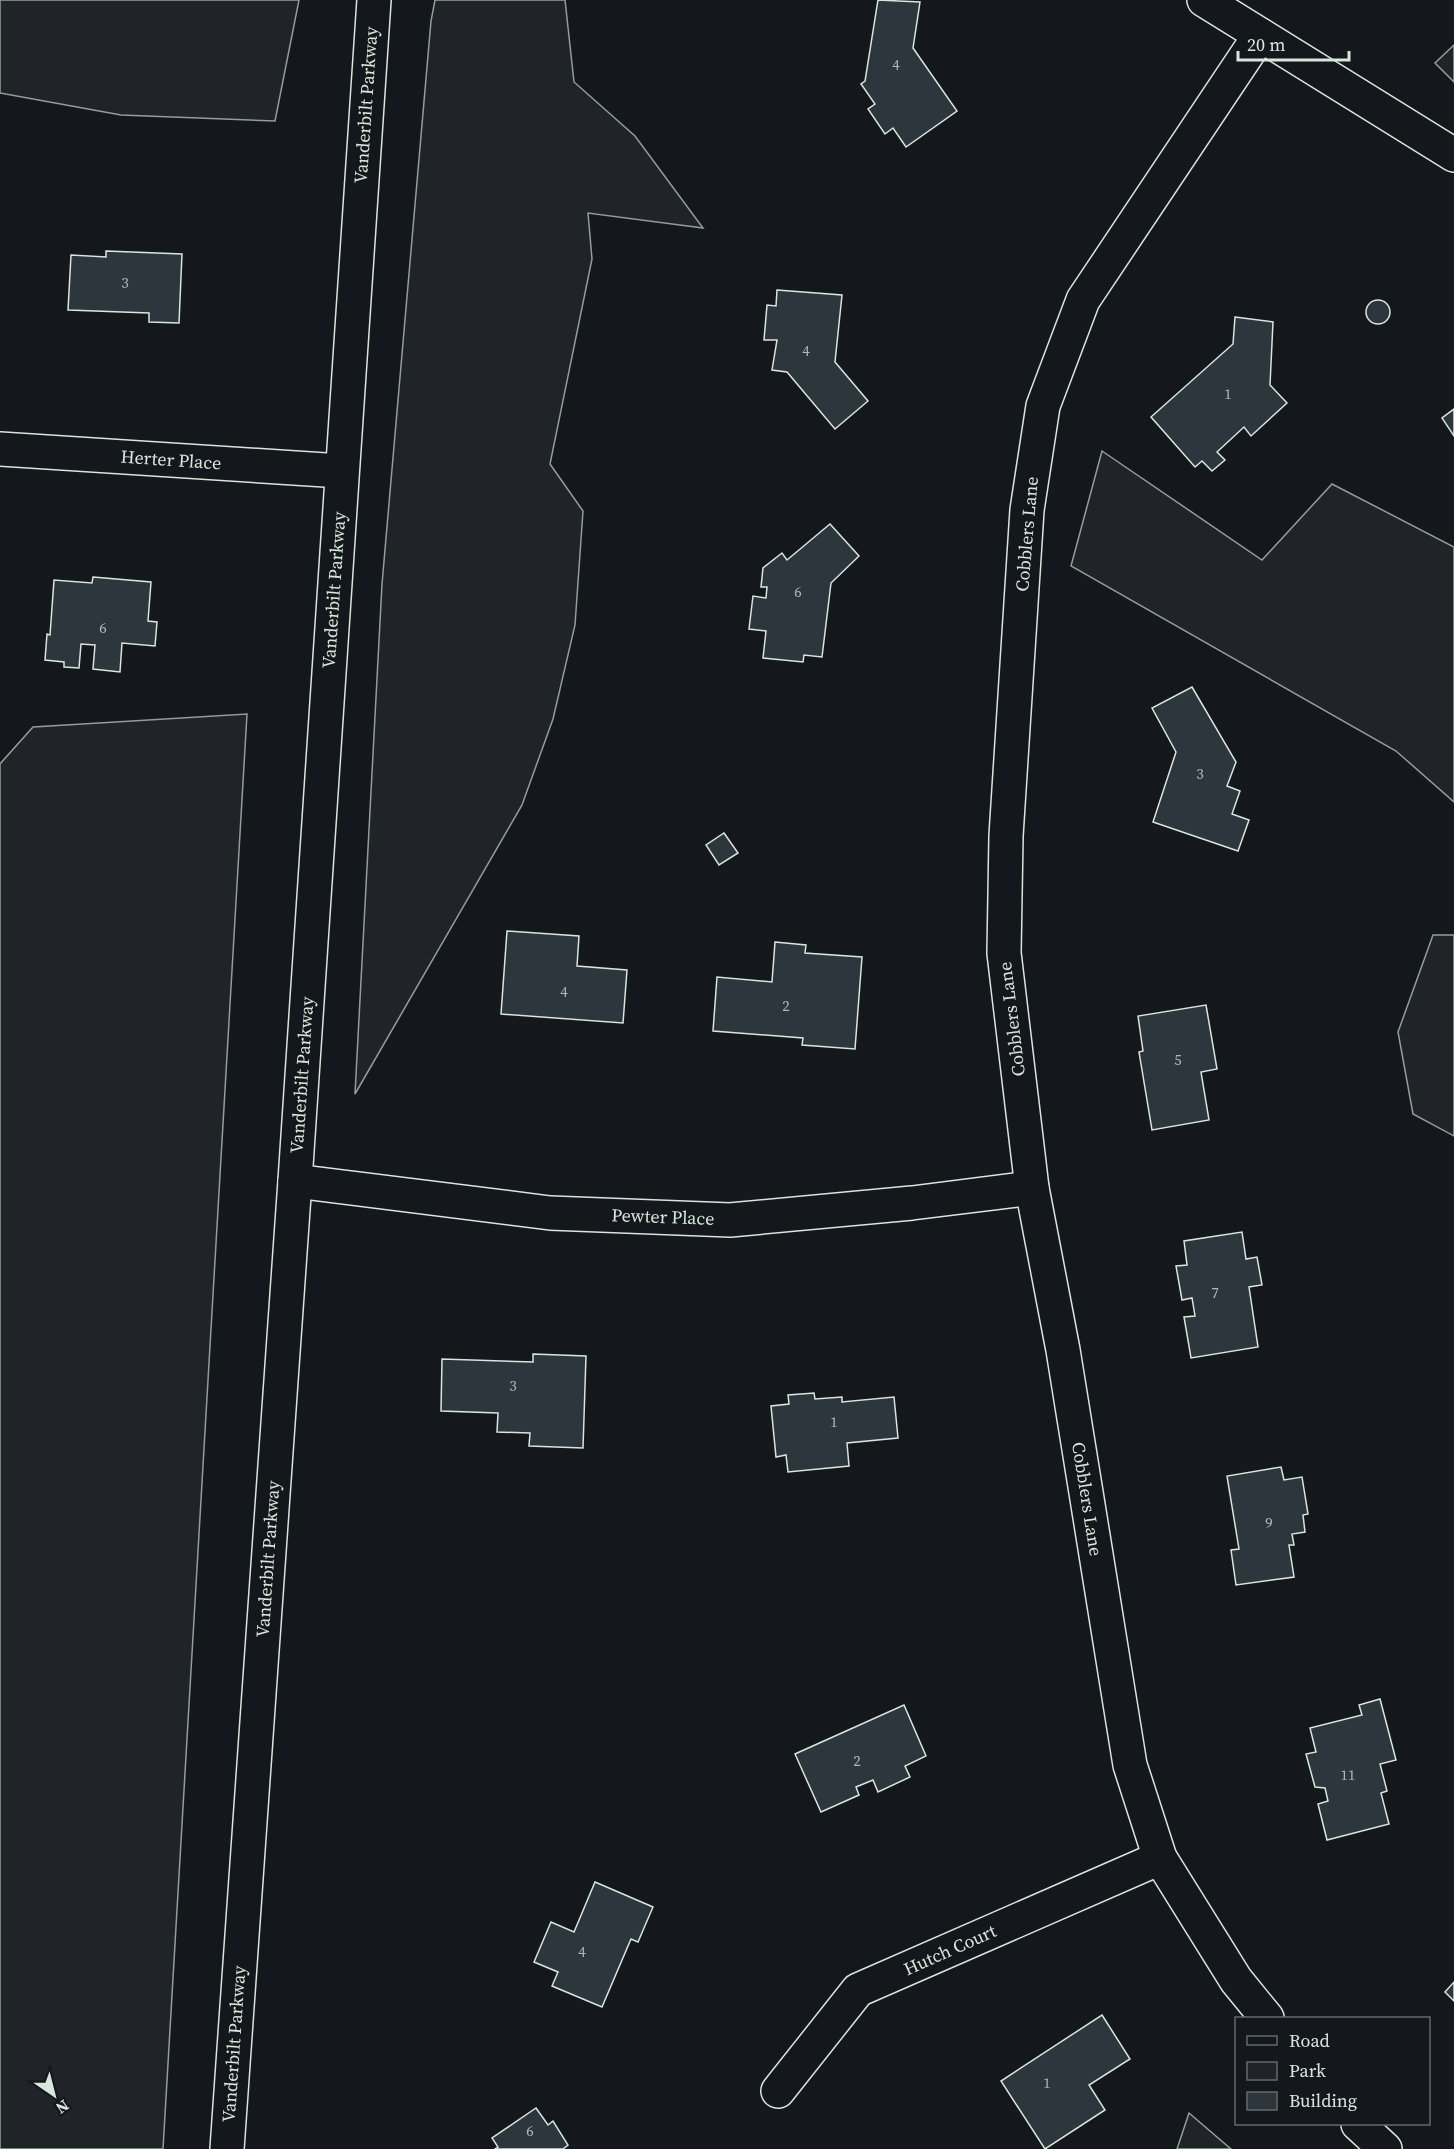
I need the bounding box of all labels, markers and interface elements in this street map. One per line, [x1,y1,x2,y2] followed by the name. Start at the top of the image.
[1238,24,1349,62] scale bar
[348,25,384,184] street label: Vanderbilt Parkway
[1247,32,1285,57] text: 20 m
[892,54,900,75] house number: 4
[121,272,129,293] house number: 3
[802,340,810,361] house number: 4
[1224,383,1232,404] house number: 1
[120,444,222,475] street label: Herter Place
[1009,475,1044,592] street label: Cobblers Lane
[316,510,352,669] street label: Vanderbilt Parkway
[794,581,802,602] house number: 6
[99,617,107,638] house number: 6
[1196,763,1204,784] house number: 3
[992,960,1031,1078] street label: Cobblers Lane
[560,981,568,1002] house number: 4
[284,995,320,1154] street label: Vanderbilt Parkway
[782,995,790,1016] house number: 2
[1174,1049,1182,1070] house number: 5
[611,1202,715,1231] street label: Pewter Place
[1211,1282,1219,1303] house number: 7
[509,1375,517,1396] house number: 3
[830,1411,838,1432] house number: 1
[1066,1440,1109,1558] street label: Cobblers Lane
[250,1479,286,1638] street label: Vanderbilt Parkway
[1265,1512,1273,1533] house number: 9
[853,1750,861,1771] house number: 2
[1340,1764,1356,1785] house number: 11
[899,1918,1000,1981] street label: Hutch Court
[578,1941,586,1962] house number: 4
[216,1964,252,2123] street label: Vanderbilt Parkway
[1235,2017,1430,2125] legend
[1289,2028,1330,2053] text: Road
[1289,2058,1326,2083] text: Park
[24,2065,84,2125] north arrow
[1043,2072,1051,2093] house number: 1
[1289,2088,1357,2113] text: Building
[51,2095,74,2120] text: N
[526,2120,534,2141] house number: 6

